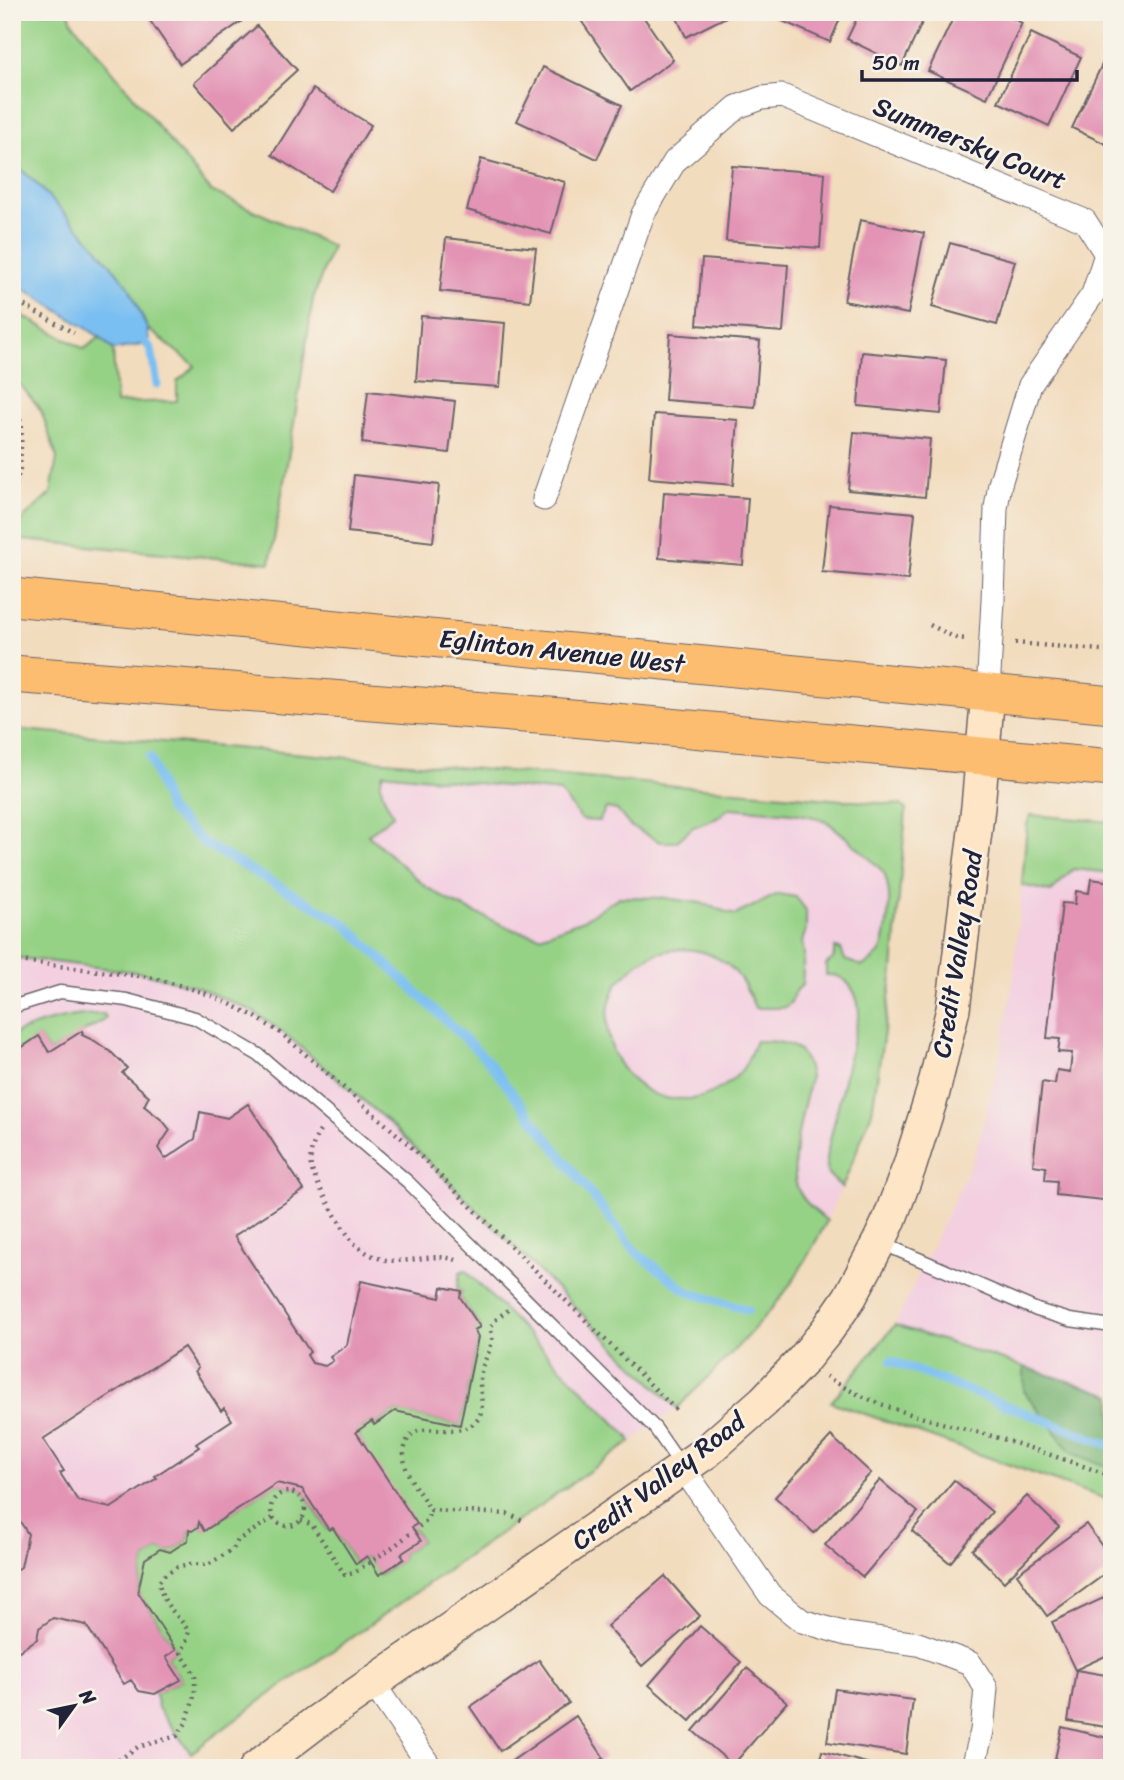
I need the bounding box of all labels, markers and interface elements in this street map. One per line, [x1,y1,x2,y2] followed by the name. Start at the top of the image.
[862,38,1077,82] scale bar
[872,44,920,82] text: 50 m
[866,83,1074,203] street label: Summersky Court
[437,615,688,687] street label: Eglinton Avenue West
[918,845,996,1061] street label: Credit Valley Road
[561,1398,757,1562] street label: Credit Valley Road
[38,1672,108,1742] north arrow
[70,1682,106,1712] text: N

